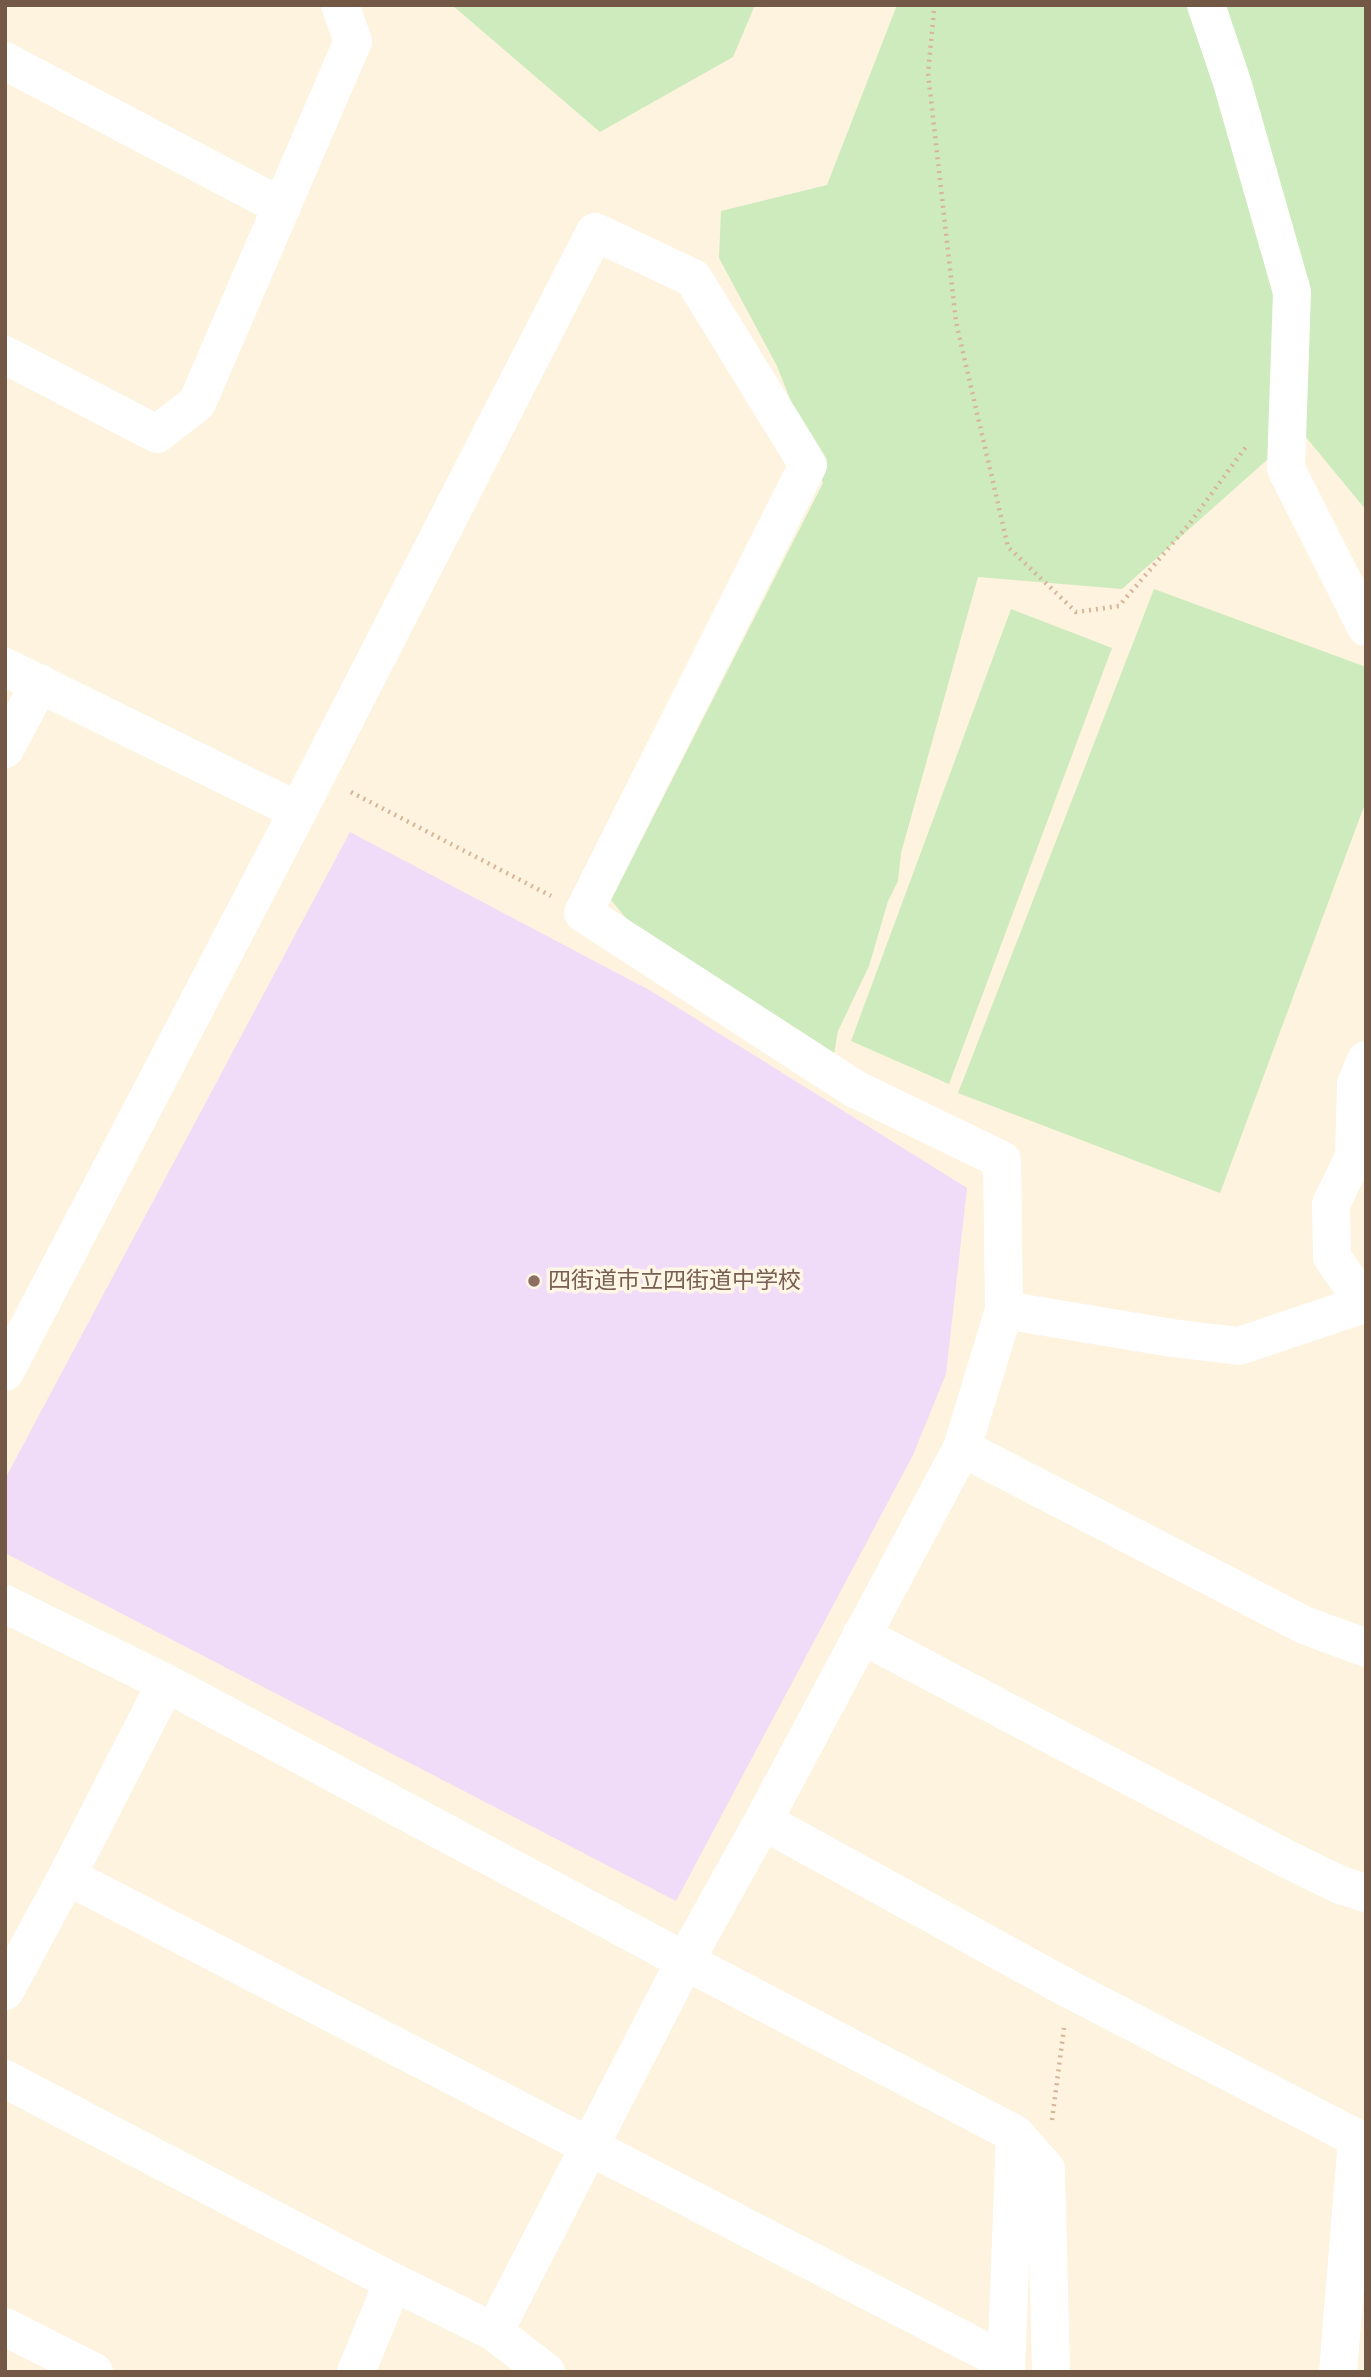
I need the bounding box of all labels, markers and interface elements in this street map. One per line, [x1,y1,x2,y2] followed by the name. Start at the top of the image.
[548,1267,801,1295] place label: 四街道市立四街道中学校
[526,1273,542,1289] marker: 四街道市立四街道中学校

